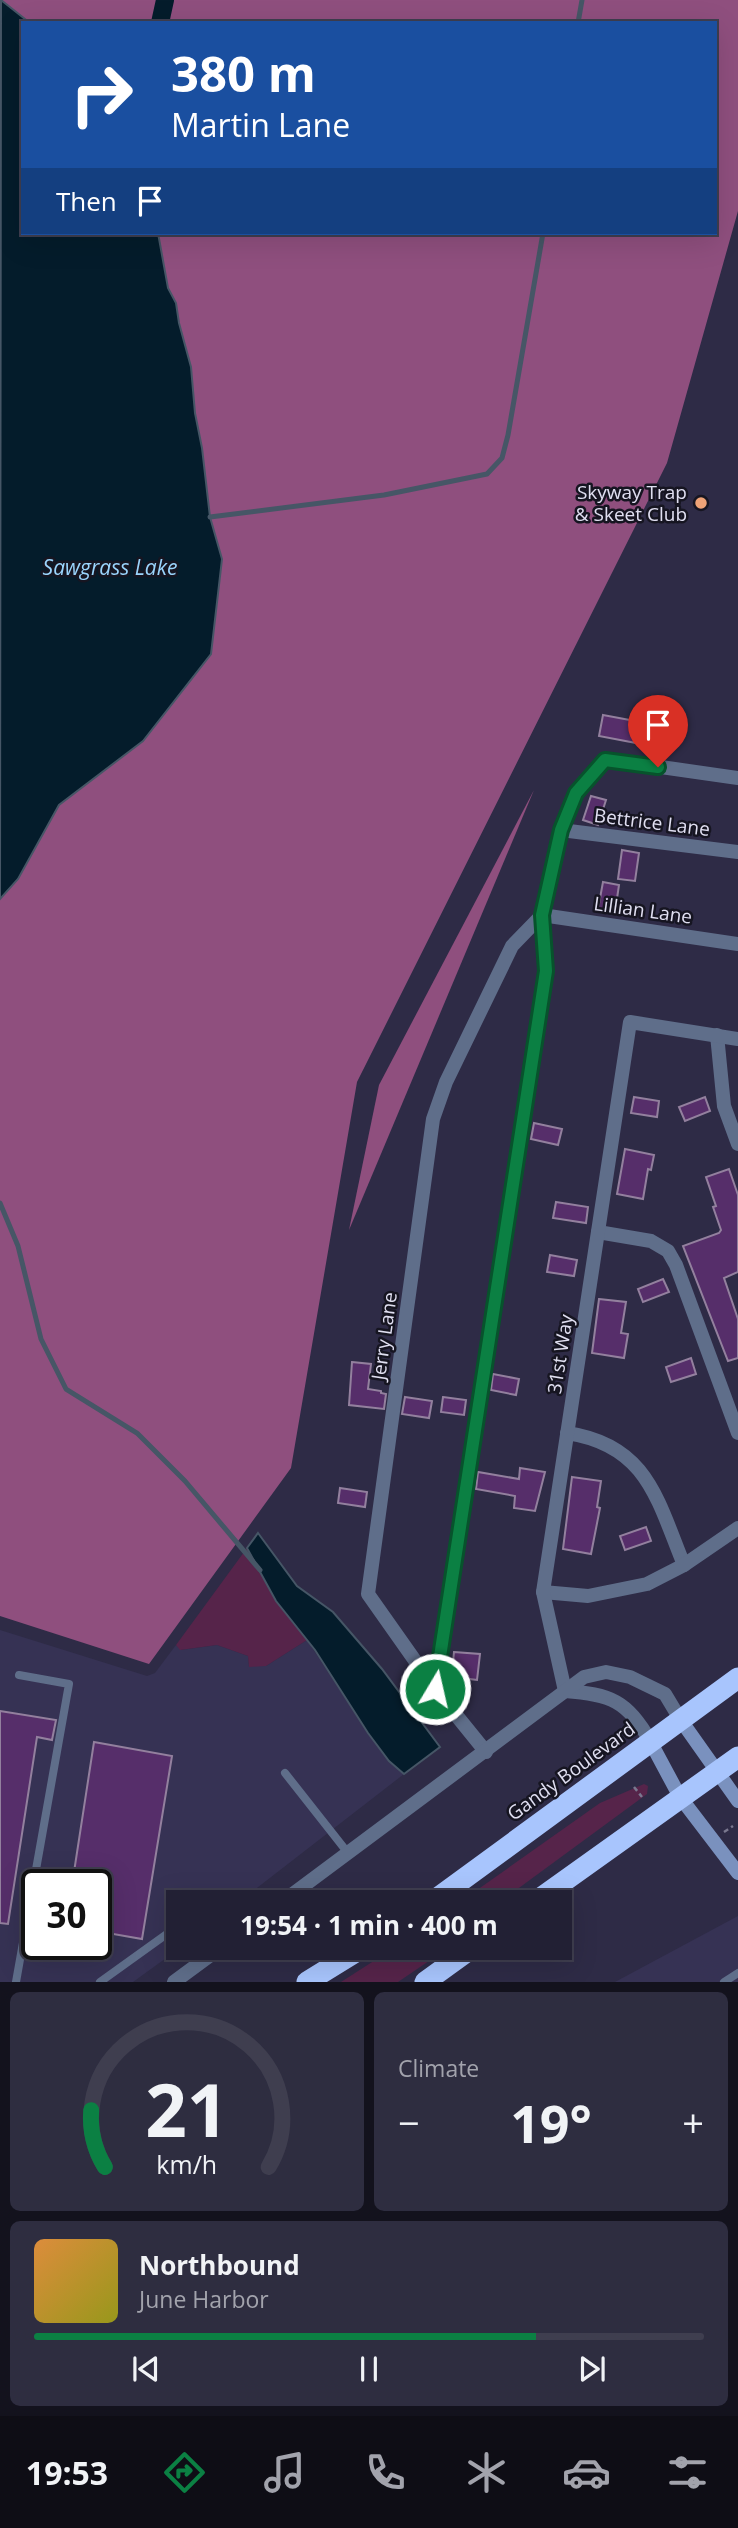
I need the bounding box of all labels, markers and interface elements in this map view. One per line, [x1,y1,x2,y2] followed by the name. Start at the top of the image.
[171,40,316,106] text: 380 m
[56,49,147,140] icon: right
[171,103,350,146] text: Martin Lane
[131,182,169,220] icon: arrive
[56,183,117,219] text: Then
[575,479,687,527] place label: Skyway Trap & Skeet Club
[693,495,709,511] marker: Skyway Trap & Skeet Club
[43,553,177,581] water label: Sawgrass Lake
[628,695,688,767] pin
[639,706,677,744] icon: arrive
[593,802,711,842] street label: Bettrice Lane
[592,890,694,930] street label: Lillian Lane
[365,1290,403,1384] street label: Jerry Lane
[541,1312,579,1396] street label: 31st Way
[398,1652,472,1726] position arrow
[502,1716,640,1826] street label: Gandy Boulevard
[21,1869,112,1960] speed limit sign: 30
[240,1907,498,1943] text: 19:54 · 1 min · 400 m
[398,2052,479,2084] text: Climate
[145,2060,229,2159] text: 21
[510,2087,592,2158] text: 19°
[398,2096,420,2148] text: −
[682,2096,704,2148] text: +
[157,2147,217,2181] text: km/h
[139,2247,300,2283] text: Northbound
[139,2283,269,2315] text: June Harbor
[127,2350,165,2388] icon: previous
[350,2350,388,2388] icon: pause
[573,2350,611,2388] icon: next
[160,2448,209,2497] icon: directions
[260,2448,309,2497] icon: music
[361,2448,410,2497] icon: phone
[462,2448,511,2497] icon: climate
[562,2448,611,2497] icon: car
[663,2448,712,2497] icon: filters
[26,2451,108,2494] text: 19:53

